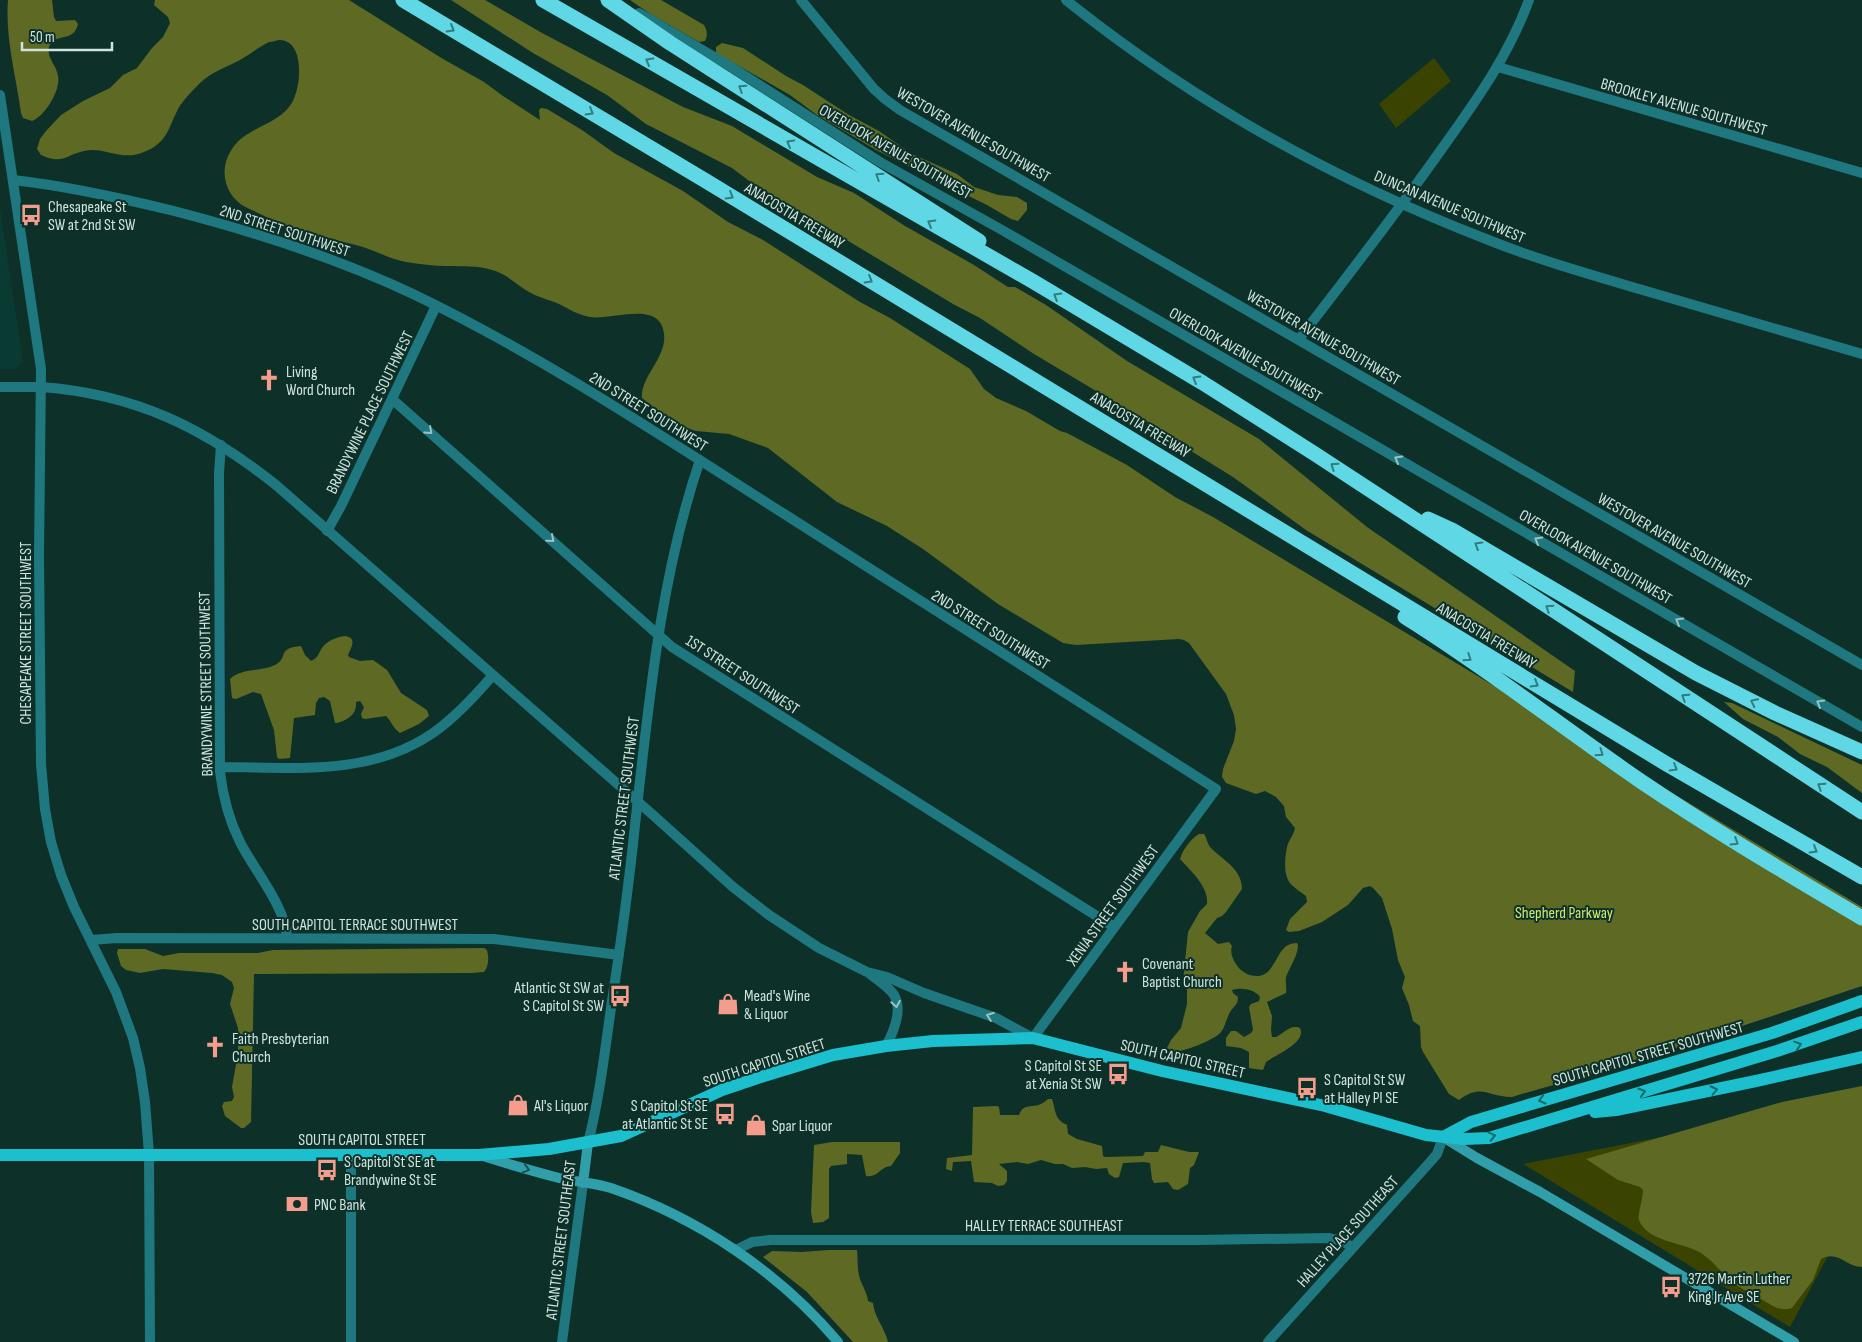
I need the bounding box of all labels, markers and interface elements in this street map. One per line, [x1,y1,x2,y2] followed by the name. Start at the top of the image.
[22,20,112,52] scale bar
[445,22,454,32] one-way arrow
[30,28,55,47] text: 50 m
[646,58,655,68] one-way arrow
[1598,75,1769,140] street label: BROOKLEY AVENUE SOUTHWEST
[893,83,1054,187] street label: WESTOVER AVENUE SOUTHWEST
[738,85,747,95] one-way arrow
[816,101,975,204] street label: OVERLOOK AVENUE SOUTHWEST
[585,106,594,116] one-way arrow
[786,139,795,149] one-way arrow
[1371,167,1528,248] street label: DUNCAN AVENUE SOUTHWEST
[875,172,884,182] one-way arrow
[740,179,848,254] street label: ANACOSTIA FREEWAY
[724,189,733,199] one-way arrow
[48,198,136,235] place label: Chesapeake St SW at 2nd St SW
[217,201,352,262] street label: 2ND STREET SOUTHWEST
[18,202,44,228] bus stop icon: Chesapeake St SW at 2nd St SW
[927,220,936,230] one-way arrow
[863,273,872,283] one-way arrow
[1243,286,1404,390] street label: WESTOVER AVENUE SOUTHWEST
[1053,292,1062,302] one-way arrow
[1166,304,1325,407] street label: OVERLOOK AVENUE SOUTHWEST
[323,328,418,497] street label: BRANDYWINE PLACE SOUTHWEST
[286,363,355,400] place label: Living Word Church
[256,367,282,393] church icon: Living Word Church
[586,368,711,456] street label: 2ND STREET SOUTHWEST
[1193,375,1202,385] one-way arrow
[1086,388,1194,463] street label: ANACOSTIA FREEWAY
[423,425,432,434] one-way arrow
[1394,455,1403,465] one-way arrow
[1330,463,1339,472] one-way arrow
[1594,489,1755,593] street label: WESTOVER AVENUE SOUTHWEST
[1516,506,1675,609] street label: OVERLOOK AVENUE SOUTHWEST
[545,533,554,542] one-way arrow
[1535,536,1544,546] one-way arrow
[17,541,36,724] street label: CHESAPEAKE STREET SOUTHWEST
[1475,542,1484,552] one-way arrow
[928,586,1053,674] street label: 2ND STREET SOUTHWEST
[195,591,218,777] street label: BRANDYWINE STREET SOUTHWEST
[1432,599,1540,674] street label: ANACOSTIA FREEWAY
[1546,604,1555,614] one-way arrow
[1675,618,1684,628] one-way arrow
[682,631,803,719] street label: 1ST STREET SOUTHWEST
[1462,652,1472,661] one-way arrow
[1529,677,1538,687] one-way arrow
[1682,693,1691,703] one-way arrow
[1751,698,1760,708] one-way arrow
[1816,699,1825,709] one-way arrow
[605,715,644,882] street label: ATLANTIC STREET SOUTHWEST
[1594,747,1603,755] one-way arrow
[1668,762,1677,772] one-way arrow
[1818,783,1827,792] one-way arrow
[1730,836,1739,846] one-way arrow
[1062,841,1164,971] street label: XENIA STREET SOUTHWEST
[1809,843,1818,853] one-way arrow
[1515,904,1613,923] park label: Shepherd Parkway
[252,916,458,935] street label: SOUTH CAPITOL TERRACE SOUTHWEST
[1142,955,1222,992] place label: Covenant Baptist Church
[1112,959,1138,985] church icon: Covenant Baptist Church
[513,979,605,1016] place label: Atlantic St SW at S Capitol St SW
[607,983,633,1009] bus stop icon: Atlantic St SW at S Capitol St SW
[744,987,810,1024] place label: Mead's Wine & Liquor
[715,991,741,1017] shop icon: Mead's Wine & Liquor
[890,999,900,1008] one-way arrow
[986,1012,994,1022] one-way arrow
[1551,1018,1746,1091] street label: SOUTH CAPITOL STREET SOUTHWEST
[232,1030,329,1067] place label: Faith Presbyterian Church
[202,1034,228,1060] church icon: Faith Presbyterian Church
[701,1035,828,1092] street label: SOUTH CAPITOL STREET
[1119,1036,1247,1083] street label: SOUTH CAPITOL STREET
[1793,1040,1802,1050] one-way arrow
[1025,1057,1103,1094] place label: S Capitol St SE at Xenia St SW
[1105,1061,1131,1087] bus stop icon: S Capitol St SE at Xenia St SW
[1324,1071,1406,1108] place label: S Capitol St SW at Halley Pl SE
[1294,1075,1320,1101] bus stop icon: S Capitol St SW at Halley Pl SE
[1709,1085,1718,1095] one-way arrow
[1638,1087,1646,1097] one-way arrow
[505,1092,531,1118] shop icon: Al's Liquor
[1539,1095,1547,1105] one-way arrow
[533,1097,589,1116] place label: Al's Liquor
[622,1097,708,1134] place label: S Capitol St SE at Atlantic St SE
[712,1101,738,1127] bus stop icon: S Capitol St SE at Atlantic St SE
[743,1112,769,1138] shop icon: Spar Liquor
[772,1117,833,1136] place label: Spar Liquor
[298,1131,426,1150] street label: SOUTH CAPITOL STREET
[1487,1131,1496,1142] one-way arrow
[344,1153,437,1190] place label: S Capitol St SE at Brandywine St SE
[314,1157,340,1183] bus stop icon: S Capitol St SE at Brandywine St SE
[542,1159,581,1322] street label: ATLANTIC STREET SOUTHEAST
[522,1163,530,1173] one-way arrow
[1293,1172,1403,1291] street label: HALLEY PLACE SOUTHEAST
[284,1191,310,1217] bank icon: PNC Bank
[314,1196,366,1215] place label: PNC Bank
[965,1217,1123,1236] street label: HALLEY TERRACE SOUTHEAST
[1688,1270,1791,1307] place label: 3726 Martin Luther King Jr Ave SE
[1658,1274,1684,1300] bus stop icon: 3726 Martin Luther King Jr Ave SE

